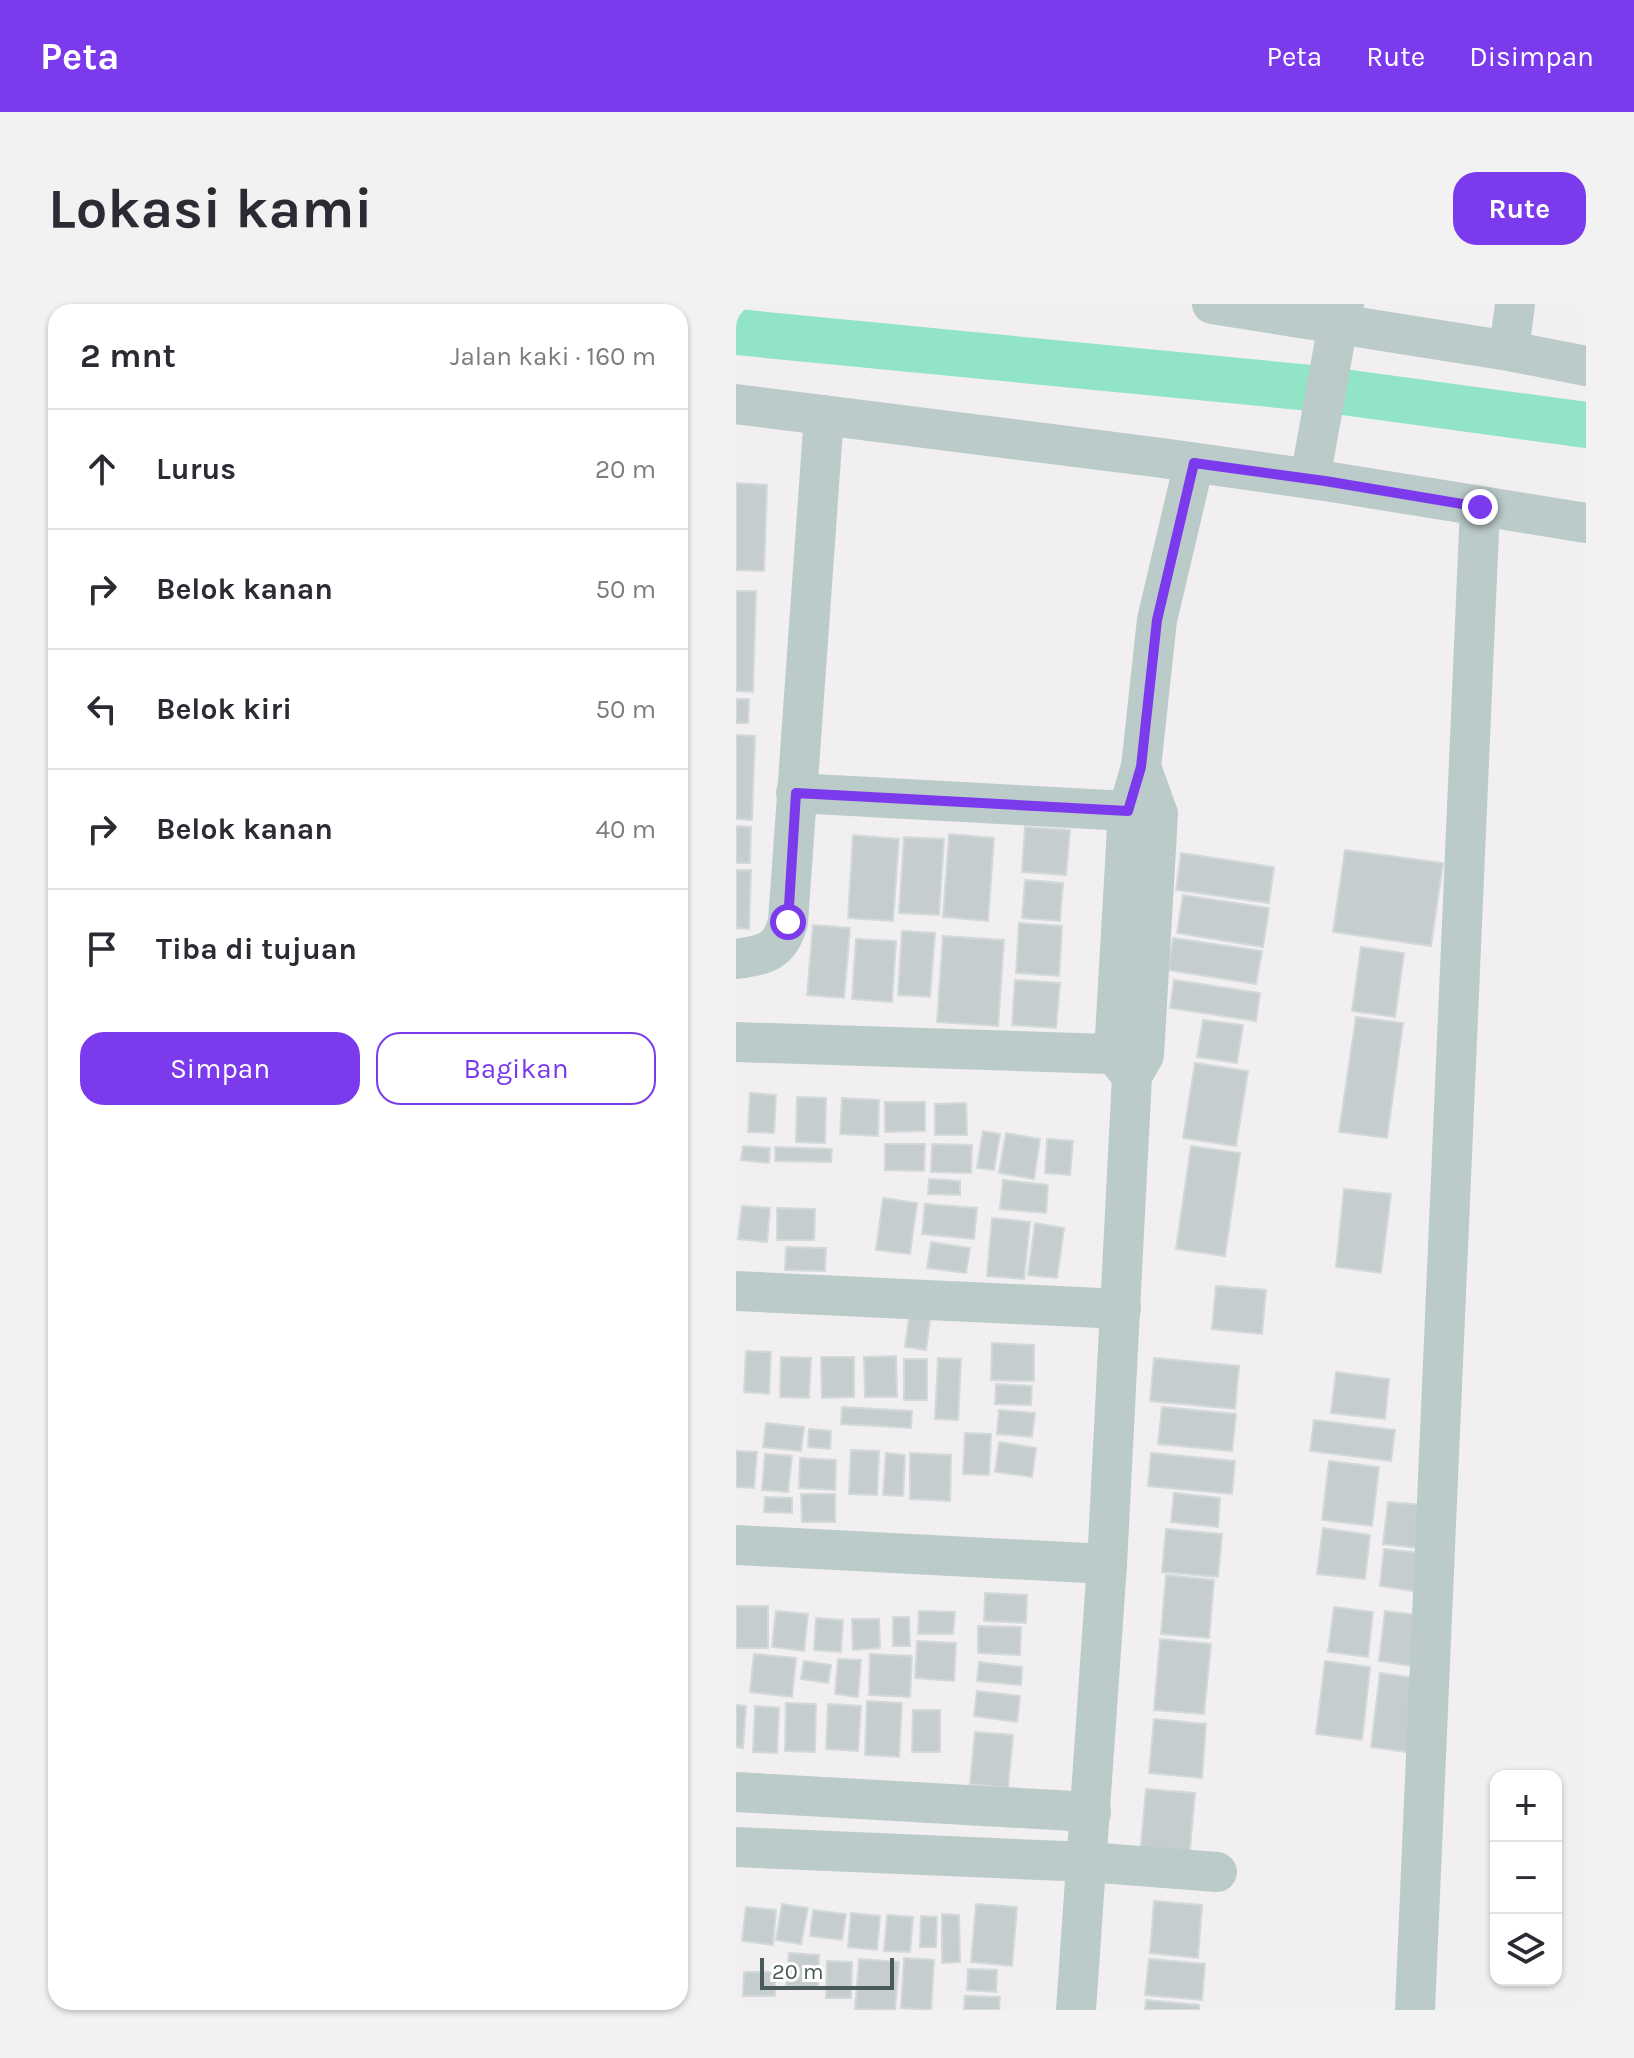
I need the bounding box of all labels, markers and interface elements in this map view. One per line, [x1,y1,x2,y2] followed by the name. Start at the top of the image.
[40,34,119,79] text: Peta
[1266,40,1322,73] text: Peta
[1366,40,1425,73] text: Rute
[1469,40,1594,73] text: Disimpan
[1453,172,1586,245] button: Rute
[48,176,373,241] text: Lokasi kami
[80,336,176,376] text: 2 mnt
[450,341,656,372] text: Jalan kaki · 160 m
[80,447,124,491] icon: ahead
[156,451,236,487] text: Lurus
[595,454,656,485] text: 20 m
[1462,489,1498,525] route end
[80,567,124,611] icon: right
[156,571,333,607] text: Belok kanan
[595,574,656,605] text: 50 m
[80,687,124,731] icon: left
[156,691,292,727] text: Belok kiri
[595,694,656,725] text: 50 m
[80,807,124,851] icon: right
[156,811,333,847] text: Belok kanan
[596,814,656,845] text: 40 m
[770,904,806,940] route start
[80,927,124,971] icon: arrive
[156,931,357,967] text: Tiba di tujuan
[80,1032,360,1105] button: Simpan
[376,1032,656,1105] button: Bagikan
[1490,1770,1562,1986] map controls
[1490,1770,1562,1842] button: +
[1490,1842,1562,1914] button: −
[1490,1914,1562,1986] button: layers
[760,1954,894,1990] scale bar
[772,1959,824,1985] text: 20 m

